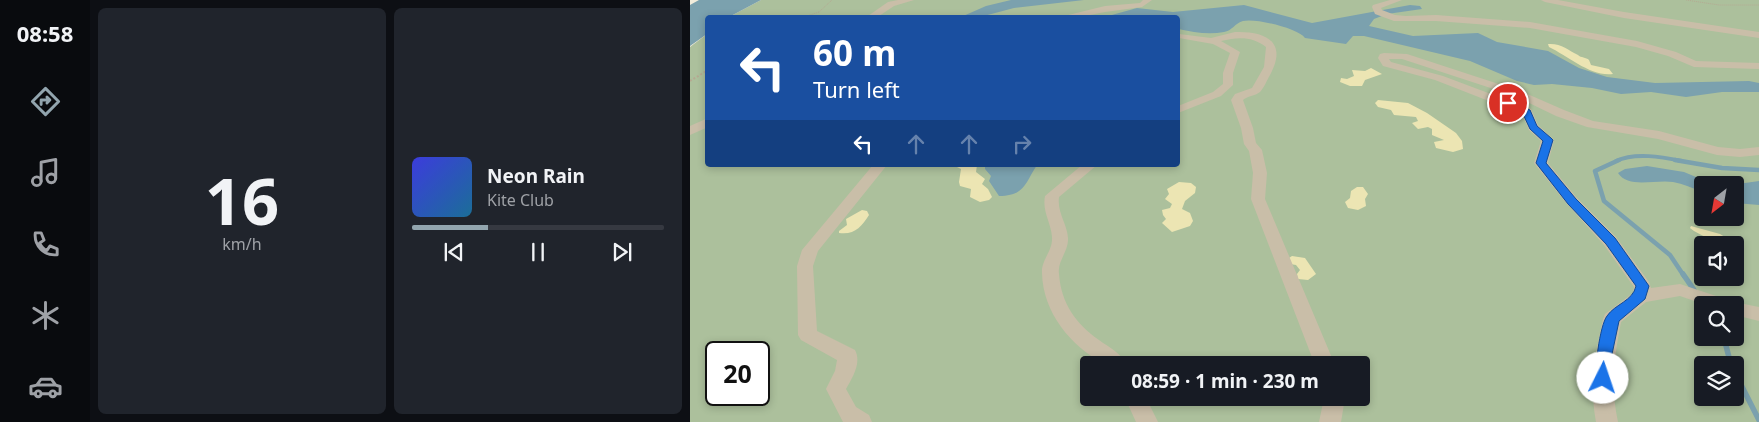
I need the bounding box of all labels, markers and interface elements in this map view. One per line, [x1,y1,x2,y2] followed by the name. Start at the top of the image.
[17,18,73,48] text: 08:58
[813,29,896,76] text: 60 m
[730,35,795,100] icon: left
[813,74,900,104] text: Turn left
[1487,82,1529,124] pin
[28,84,63,119] icon: directions
[1494,89,1522,117] icon: arrive
[849,130,877,158] icon: left
[902,130,930,158] icon: ahead
[955,130,983,158] icon: ahead
[1008,130,1036,158] icon: right
[28,155,63,190] icon: music
[205,156,279,244] text: 16
[487,163,585,189] text: Neon Rain
[1694,176,1744,226] north arrow
[1694,176,1744,406] map controls
[487,189,554,211] text: Kite Club
[28,227,63,262] icon: phone
[222,233,262,255] text: km/h
[1694,236,1744,286] button: sound
[440,238,468,266] icon: previous
[524,238,552,266] icon: pause
[608,238,636,266] icon: next
[1694,296,1744,346] button: search
[28,298,63,333] icon: climate
[705,341,770,406] speed limit sign: 20
[1576,351,1628,403] position arrow
[1694,356,1744,406] button: layers
[1131,368,1319,394] text: 08:59 · 1 min · 230 m
[28,369,63,404] icon: car

